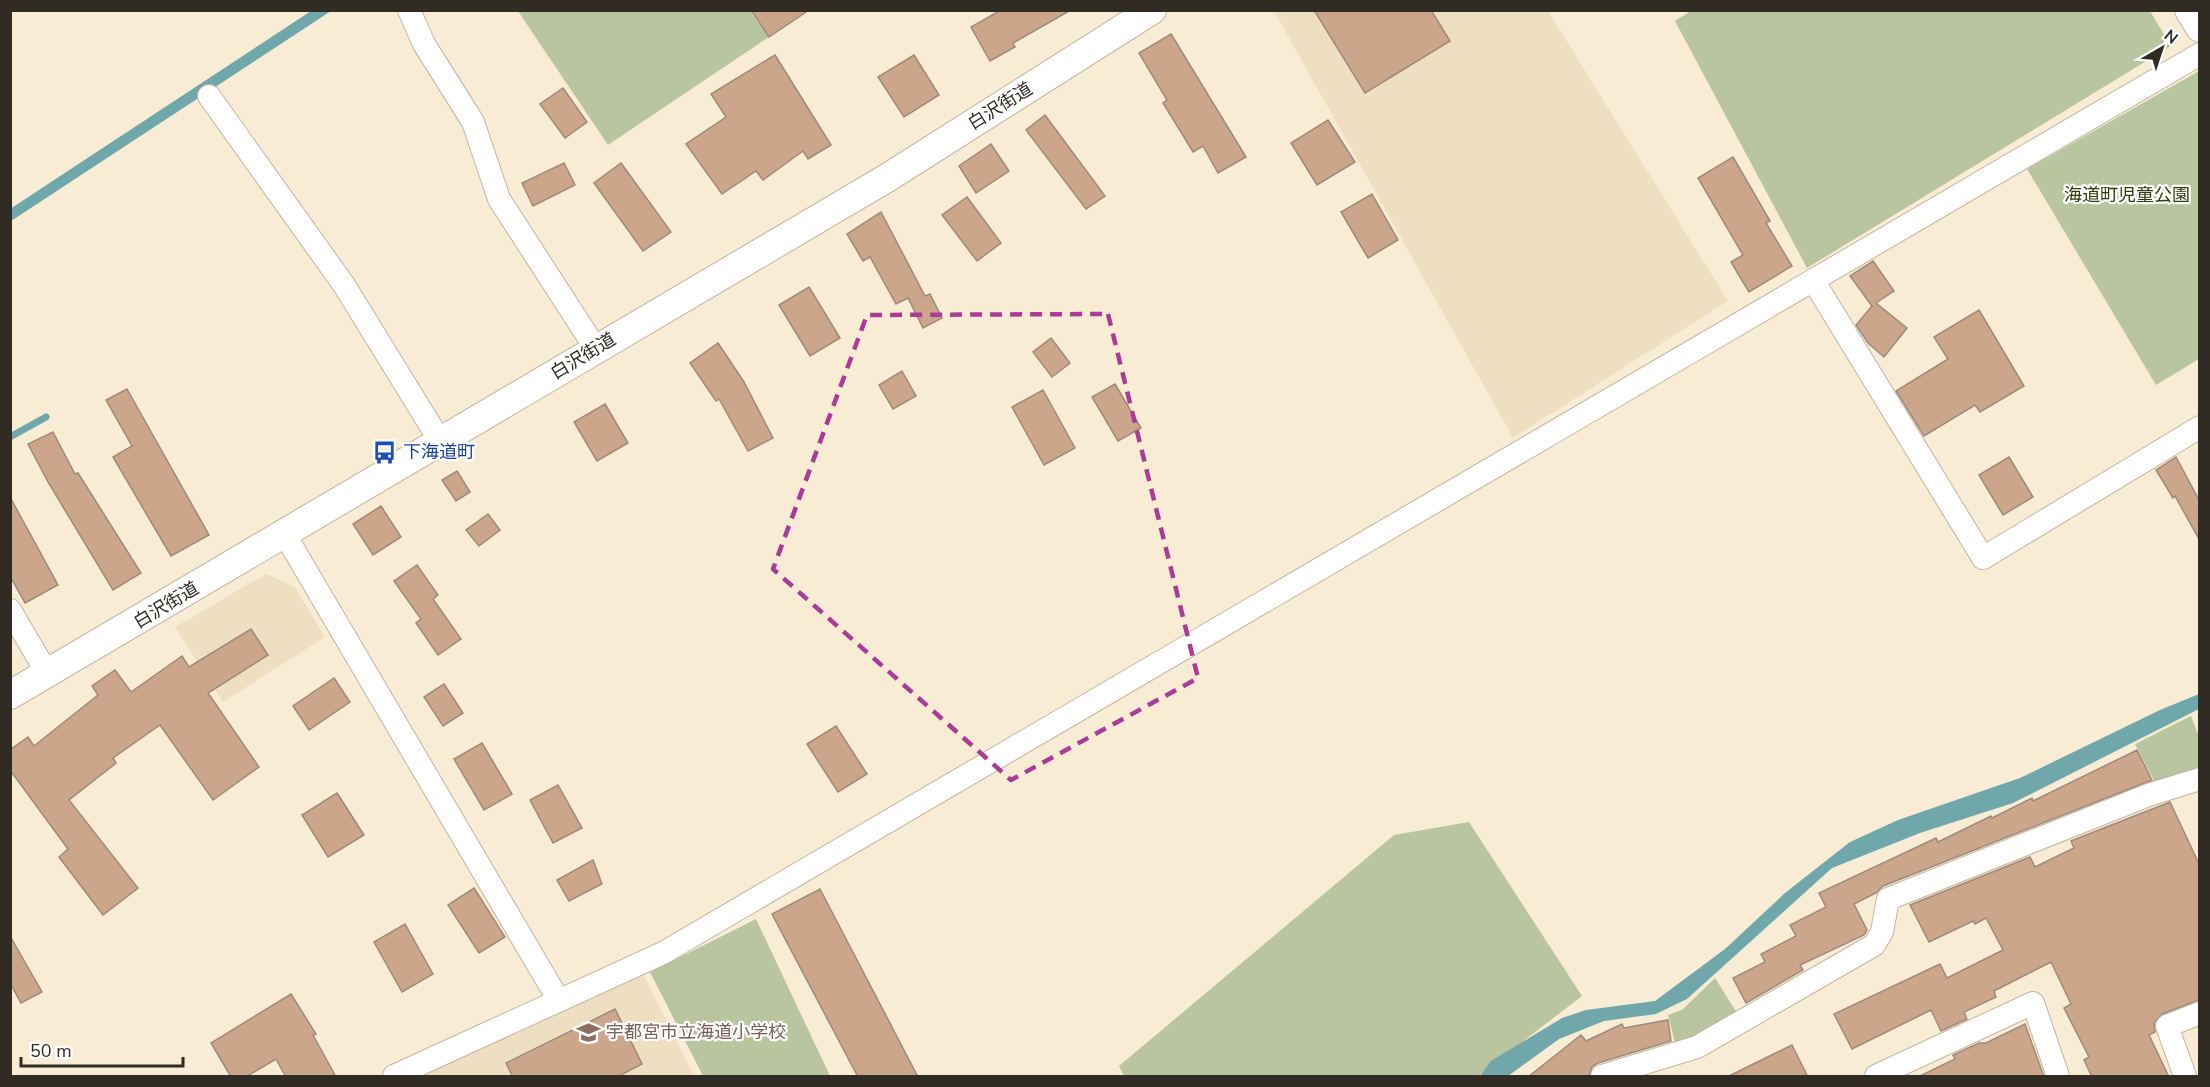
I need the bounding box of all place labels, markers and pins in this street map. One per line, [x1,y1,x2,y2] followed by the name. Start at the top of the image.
[372,439,398,465] bus stop icon: 下海道町
[403,440,475,464] place label: 下海道町
[575,1019,601,1045] school or university icon: 宇都宮市立海道小学校
[606,1020,786,1044] place label: 宇都宮市立海道小学校

